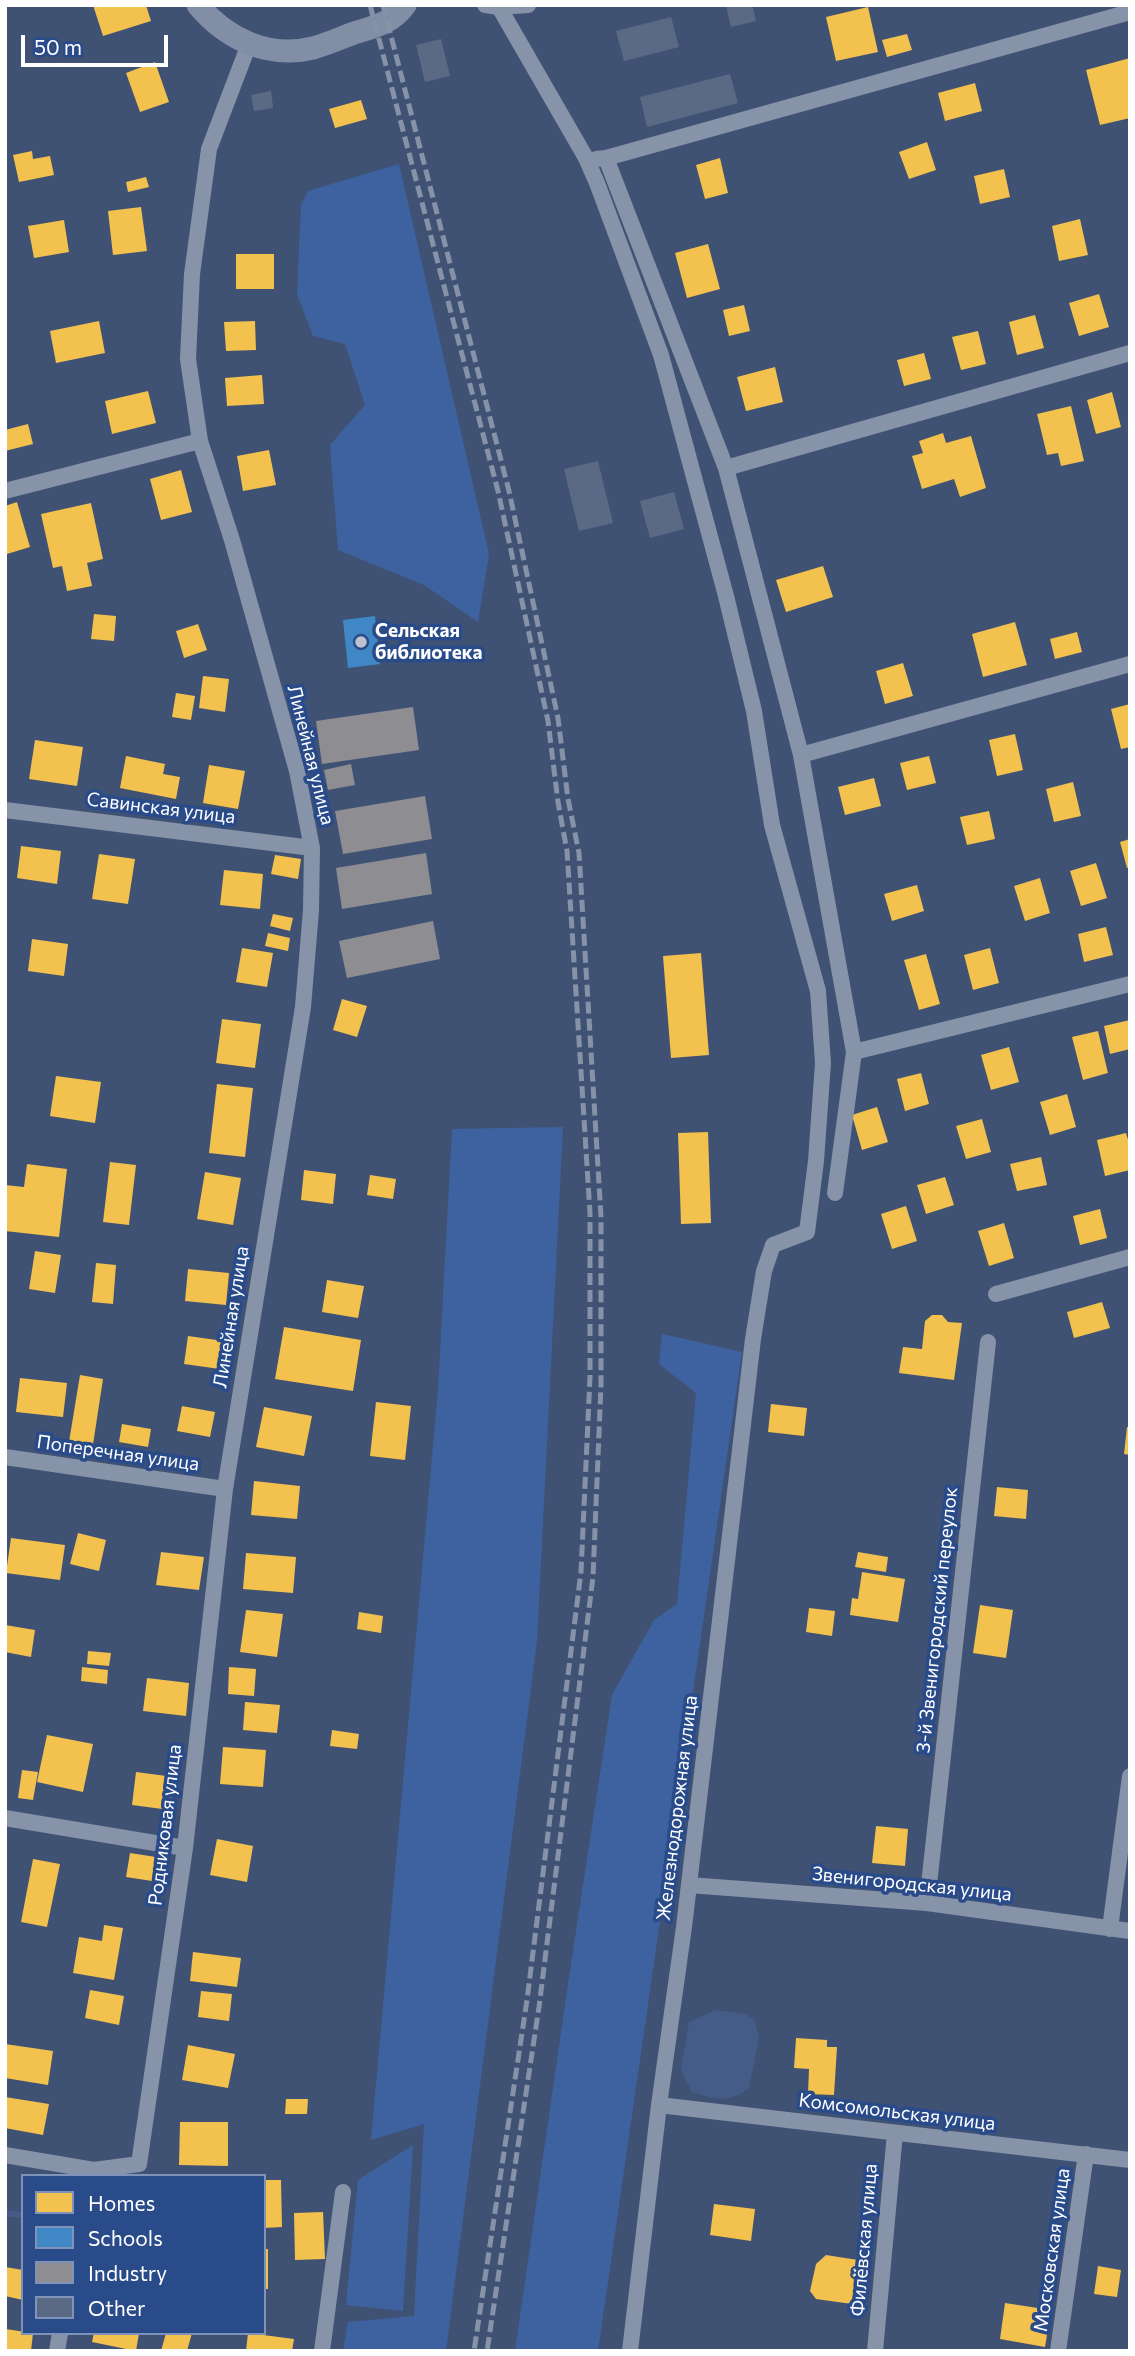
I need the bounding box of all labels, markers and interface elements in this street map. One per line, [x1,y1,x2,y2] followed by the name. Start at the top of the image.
[24,21,172,65] scale bar
[34,34,82,59] text: 50 m
[375,620,482,664] place label: Сельская библиотека
[353,634,369,650] marker: Сельская библиотека
[283,683,339,827] street label: Линейная улица
[85,788,237,828] street label: Савинская улица
[209,1245,253,1389] street label: Линейная улица
[35,1430,201,1476] street label: Поперечная улица
[912,1486,962,1754] street label: 3-й Звенигородский переулок
[652,1694,702,1922] street label: Железнодорожная улица
[144,1743,186,1907] street label: Родниковая улица
[811,1862,1013,1906] street label: Звенигородская улица
[797,2089,997,2135] street label: Комсомольская улица
[846,2163,882,2317] street label: Филёвская улица
[1029,2167,1075,2333] street label: Московская улица
[21,2174,266,2335] legend
[88,2190,155,2215] text: Homes
[88,2225,163,2250] text: Schools
[88,2260,167,2285] text: Industry
[88,2295,145,2320] text: Other

